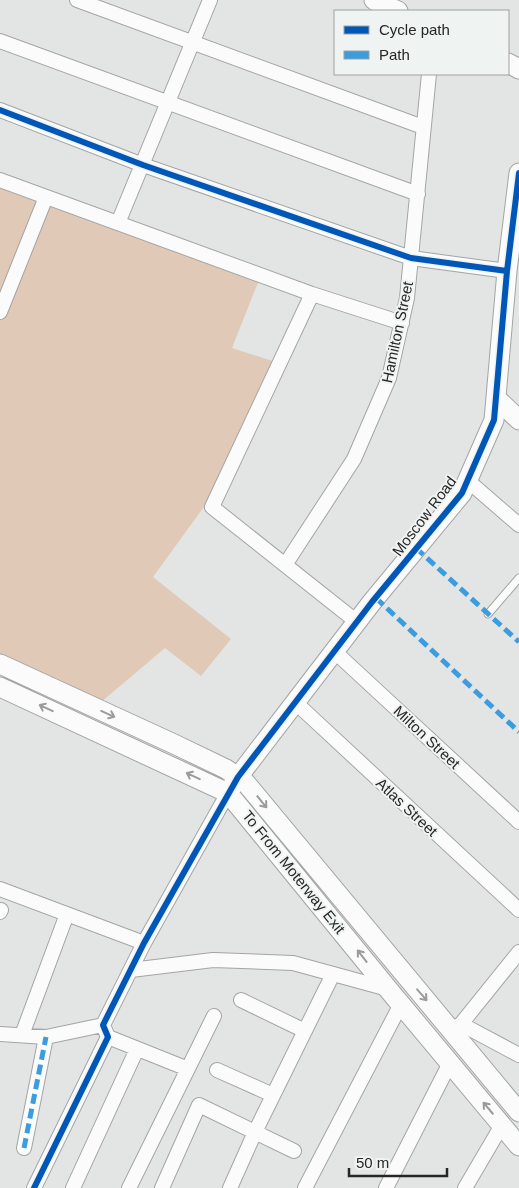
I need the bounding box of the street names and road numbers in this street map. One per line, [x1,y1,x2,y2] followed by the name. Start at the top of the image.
[378,279,416,384] street label: Hamilton Street
[389,473,459,559] street label: Moscow Road
[390,702,464,772] street label: Milton Street
[373,774,442,840] street label: Atlas Street
[239,807,349,938] street label: To From Moterway Exit

